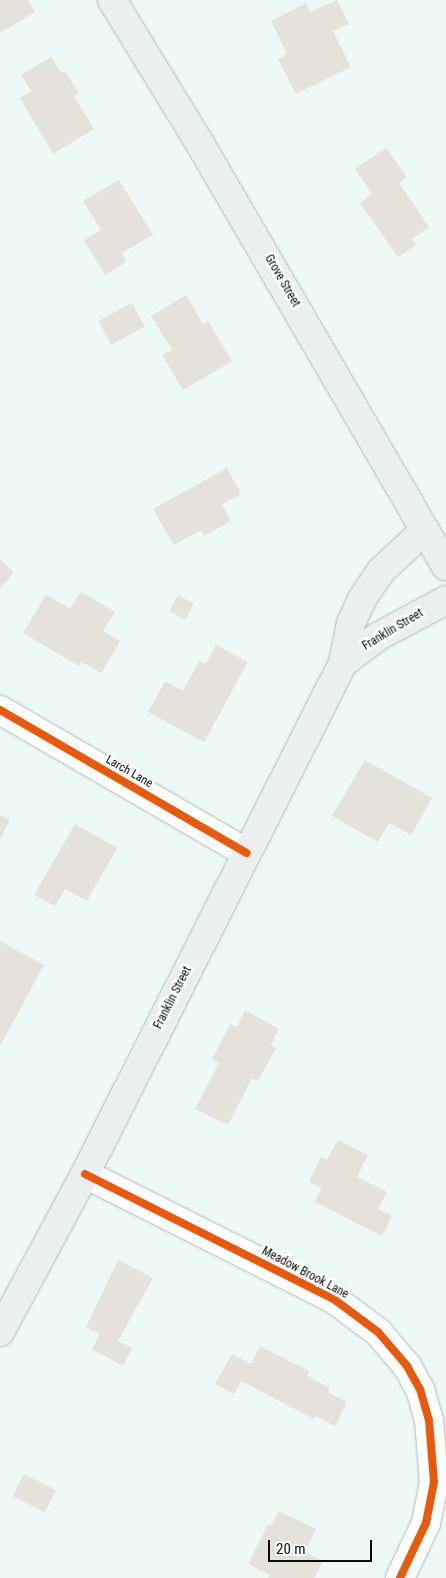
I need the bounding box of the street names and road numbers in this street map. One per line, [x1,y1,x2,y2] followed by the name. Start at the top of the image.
[261,252,303,310] street label: Grove Street
[360,606,426,654] street label: Franklin Street
[103,753,155,791] street label: Larch Lane
[151,964,195,1032] street label: Franklin Street
[259,1244,351,1302] street label: Meadow Brook Lane

